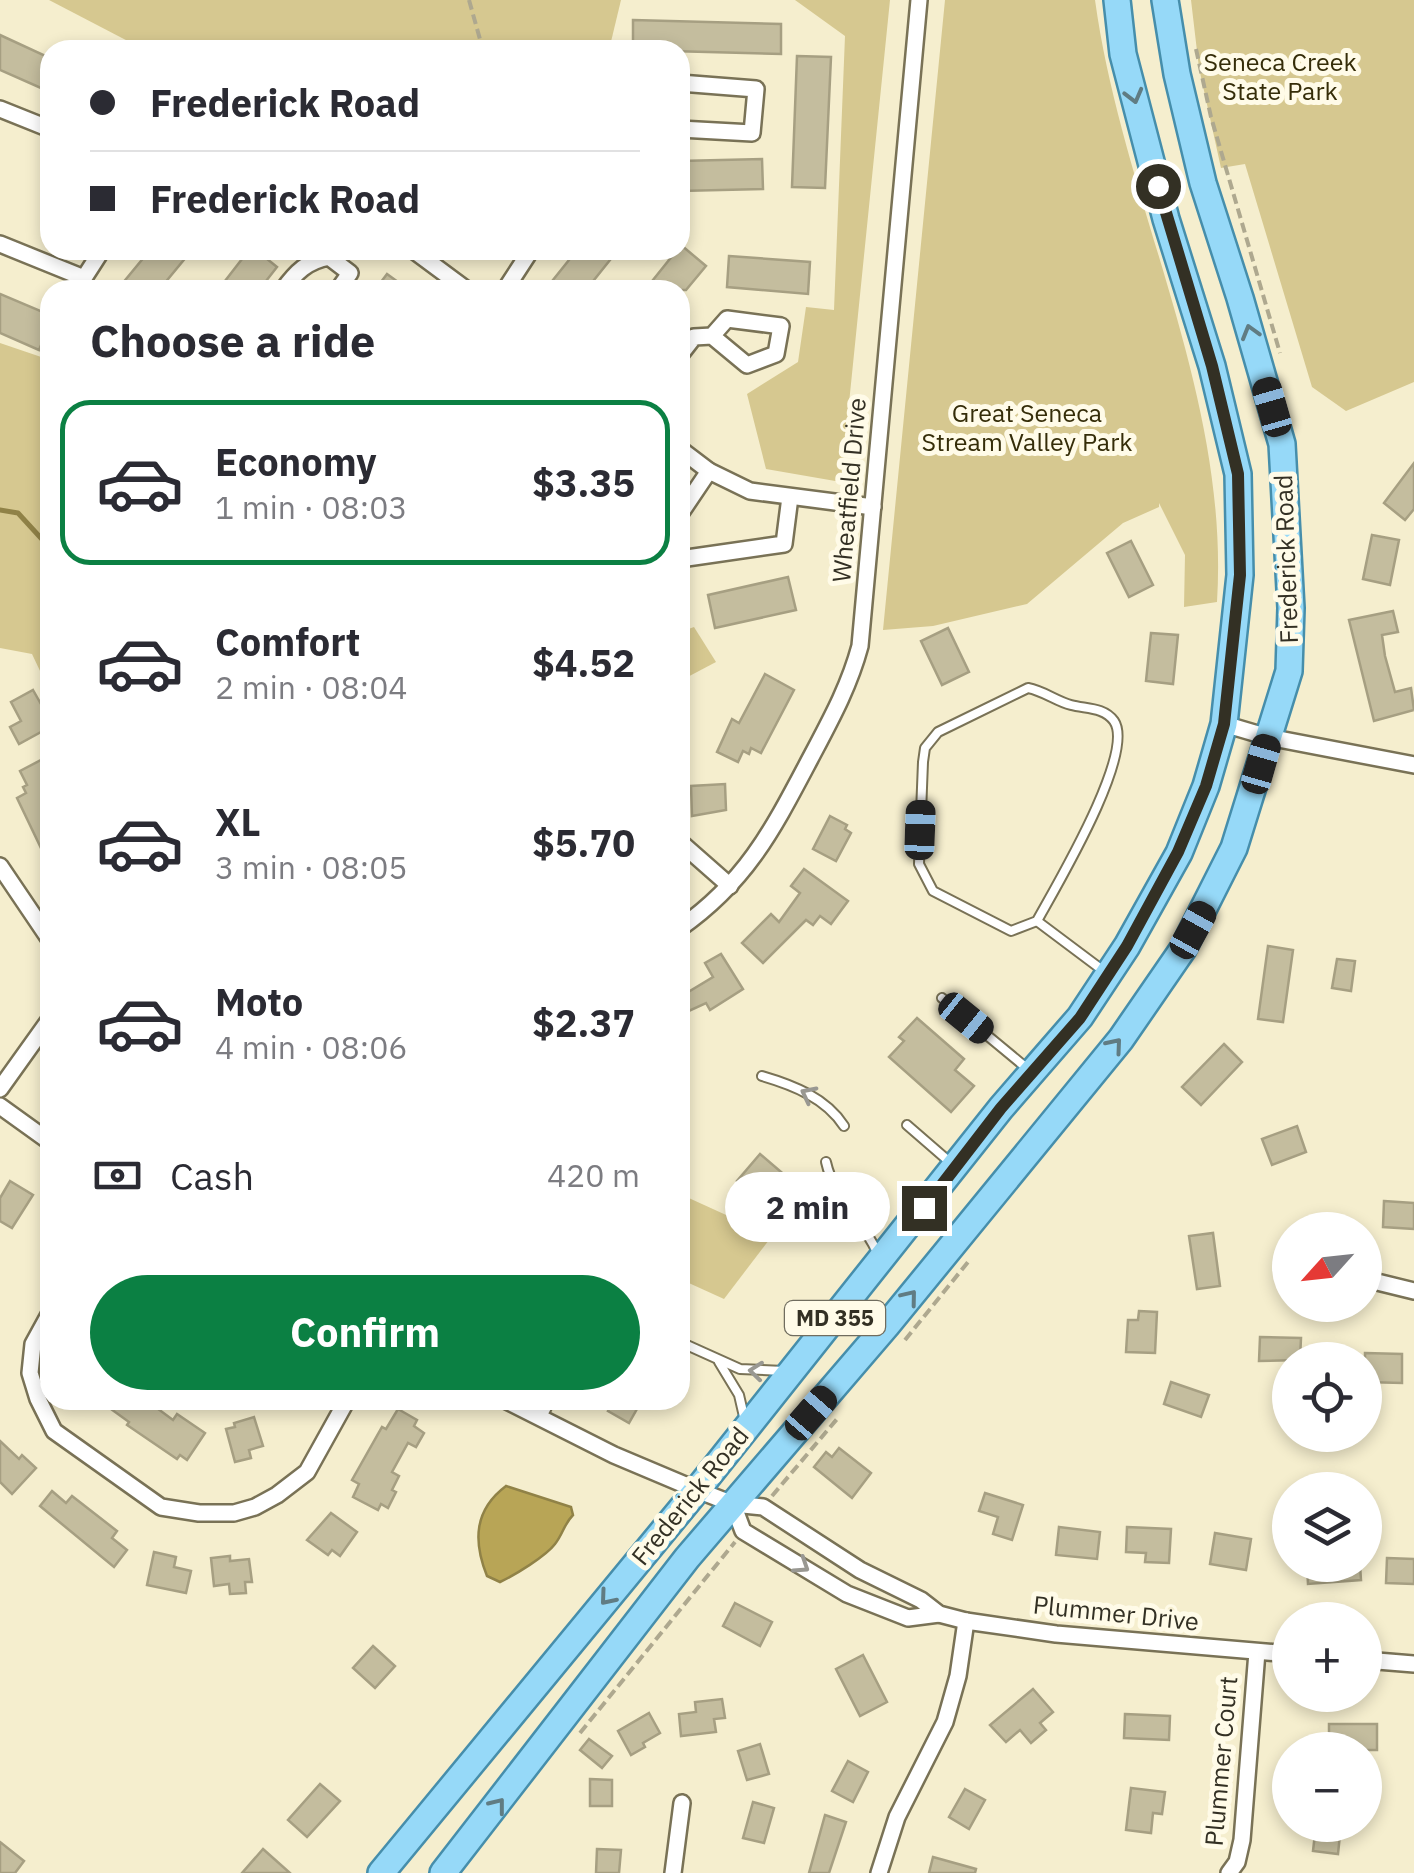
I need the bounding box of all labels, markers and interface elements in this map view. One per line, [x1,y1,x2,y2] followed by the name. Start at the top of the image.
[1203,45,1357,107] park label: Seneca Creek State Park
[150,78,420,127] text: Frederick Road
[1122,87,1143,104] one-way arrow
[1136,164,1181,209] route start
[150,174,420,223] text: Frederick Road
[90,311,375,369] text: Choose a ride
[1241,324,1262,341] one-way arrow
[1249,374,1295,440] car
[824,396,873,584] street label: Wheatfield Drive
[921,396,1133,458] park label: Great Seneca Stream Valley Park
[215,437,377,486] text: Economy
[95,438,185,528] icon: car
[532,458,635,507] text: $3.35
[1266,474,1305,644] street label: Frederick Road
[215,486,408,528] text: 1 min · 08:03
[215,617,360,666] text: Comfort
[95,618,185,708] icon: car
[532,638,635,687] text: $4.52
[215,666,408,708] text: 2 min · 08:04
[1238,731,1284,797] car
[215,797,261,846] text: XL
[95,798,185,888] icon: car
[904,799,936,861] car
[532,818,635,867] text: $5.70
[215,846,408,888] text: 3 min · 08:05
[1165,896,1221,964] car
[215,977,303,1026] text: Moto
[95,978,185,1068] icon: car
[933,987,999,1049] car
[532,998,635,1047] text: $2.37
[215,1026,408,1068] text: 4 min · 08:06
[1103,1038,1121,1056] one-way arrow
[800,1087,818,1106] one-way arrow
[90,1148,145,1203] icon: cash
[170,1151,254,1200] text: Cash
[547,1154,640,1196] text: 420 m
[724,1173,889,1243] callout: 2 min
[766,1186,849,1228] text: 2 min
[902,1186,947,1231] route end
[1272,1212,1382,1322] north arrow
[1272,1212,1382,1842] map controls
[90,1275,640,1390] button: Confirm
[898,1290,916,1308] one-way arrow
[785,1301,885,1335] road number: MD 355
[1272,1342,1382,1452] button: locate
[748,1361,764,1382] one-way arrow
[780,1381,842,1445] car
[624,1420,756,1572] street label: Frederick Road
[1272,1472,1382,1582] button: layers
[791,1554,809,1573] one-way arrow
[601,1586,619,1604] one-way arrow
[1031,1587,1201,1638] street label: Plummer Drive
[1272,1602,1382,1712] button: +
[1197,1675,1244,1847] street label: Plummer Court
[1272,1732,1382,1842] button: −
[487,1798,504,1816] one-way arrow

